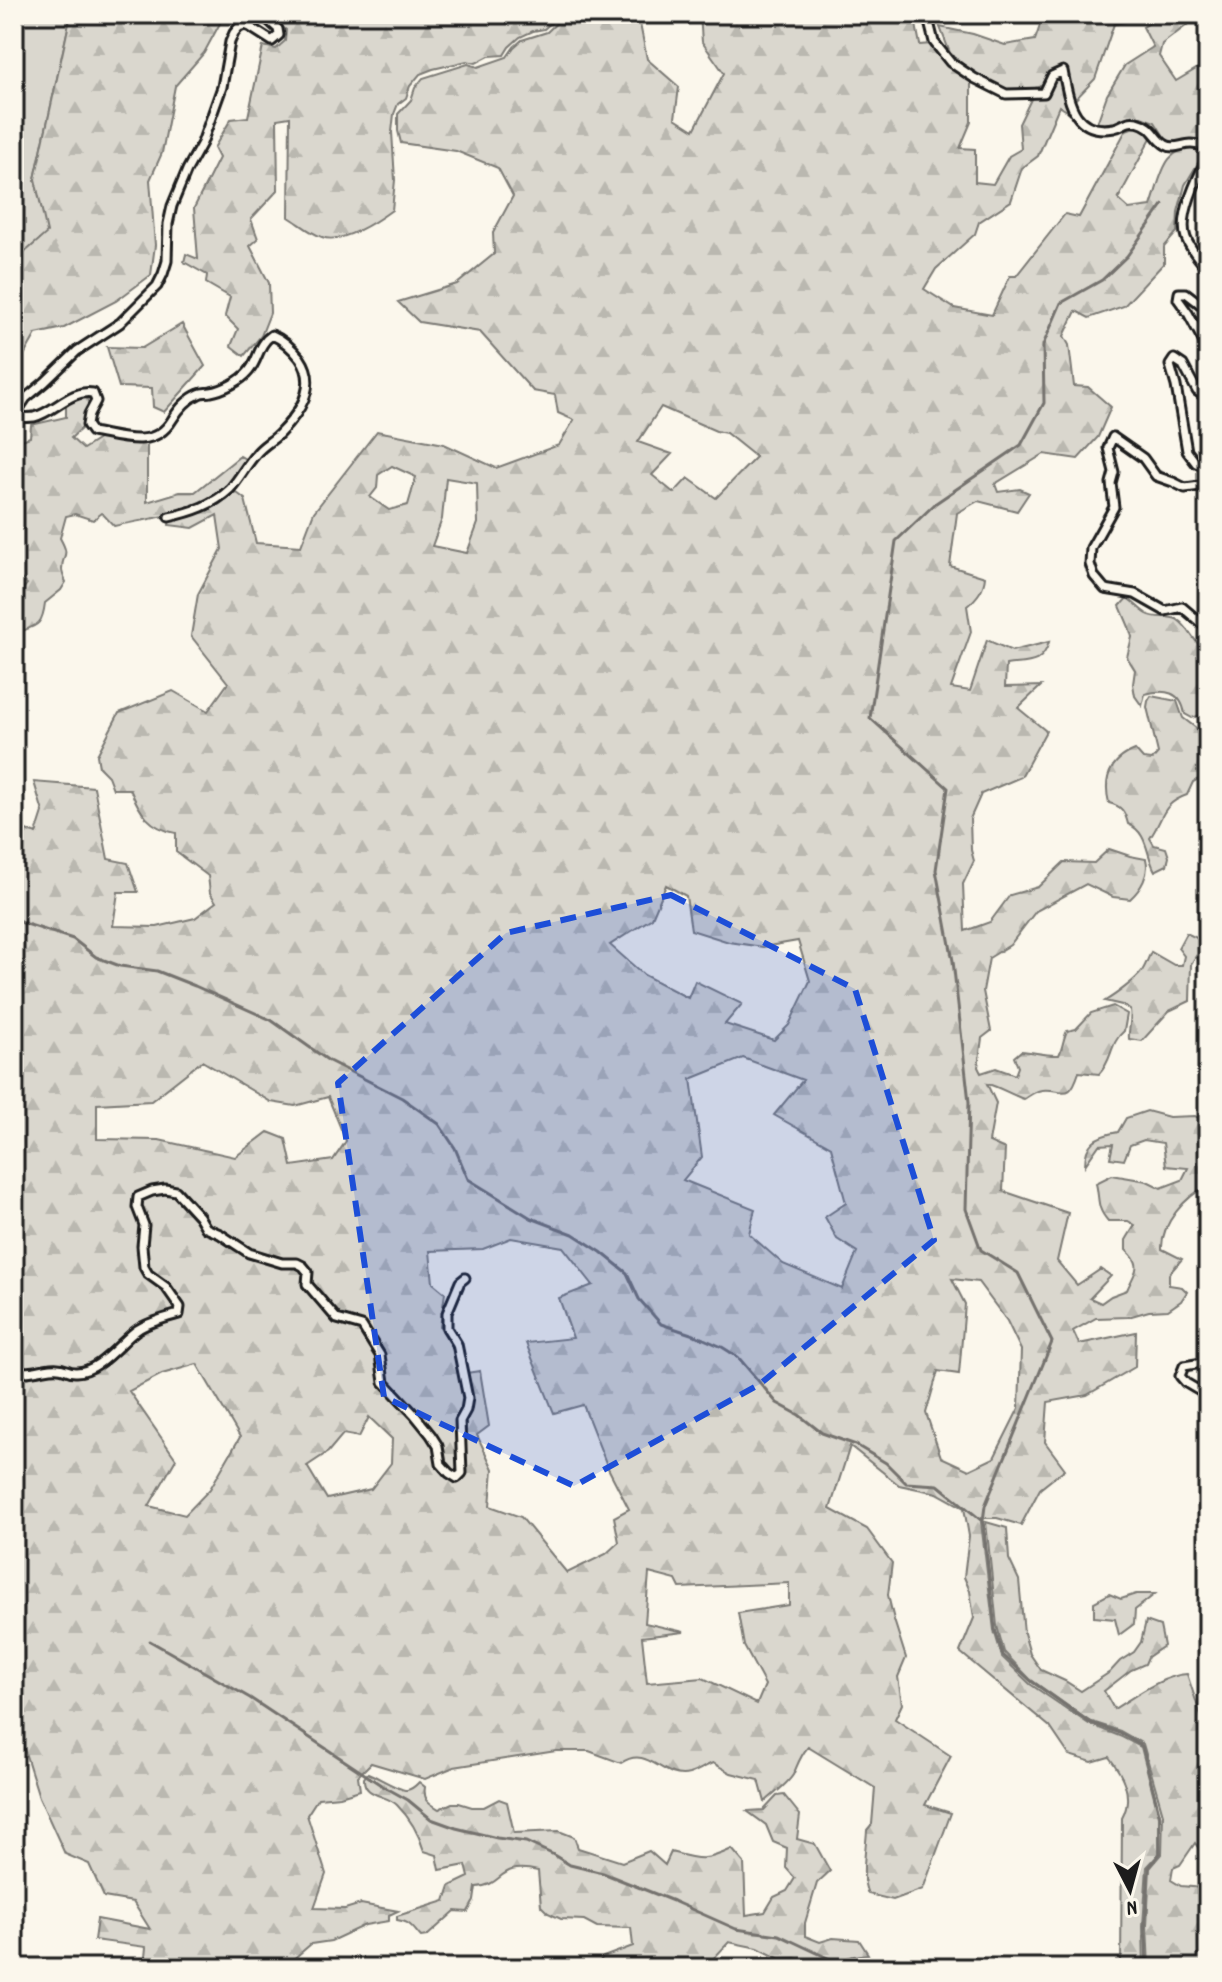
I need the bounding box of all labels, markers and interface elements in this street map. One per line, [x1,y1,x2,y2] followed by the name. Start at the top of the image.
[1090,1850,1170,1930] north arrow
[1125,1890,1139,1922] text: N

